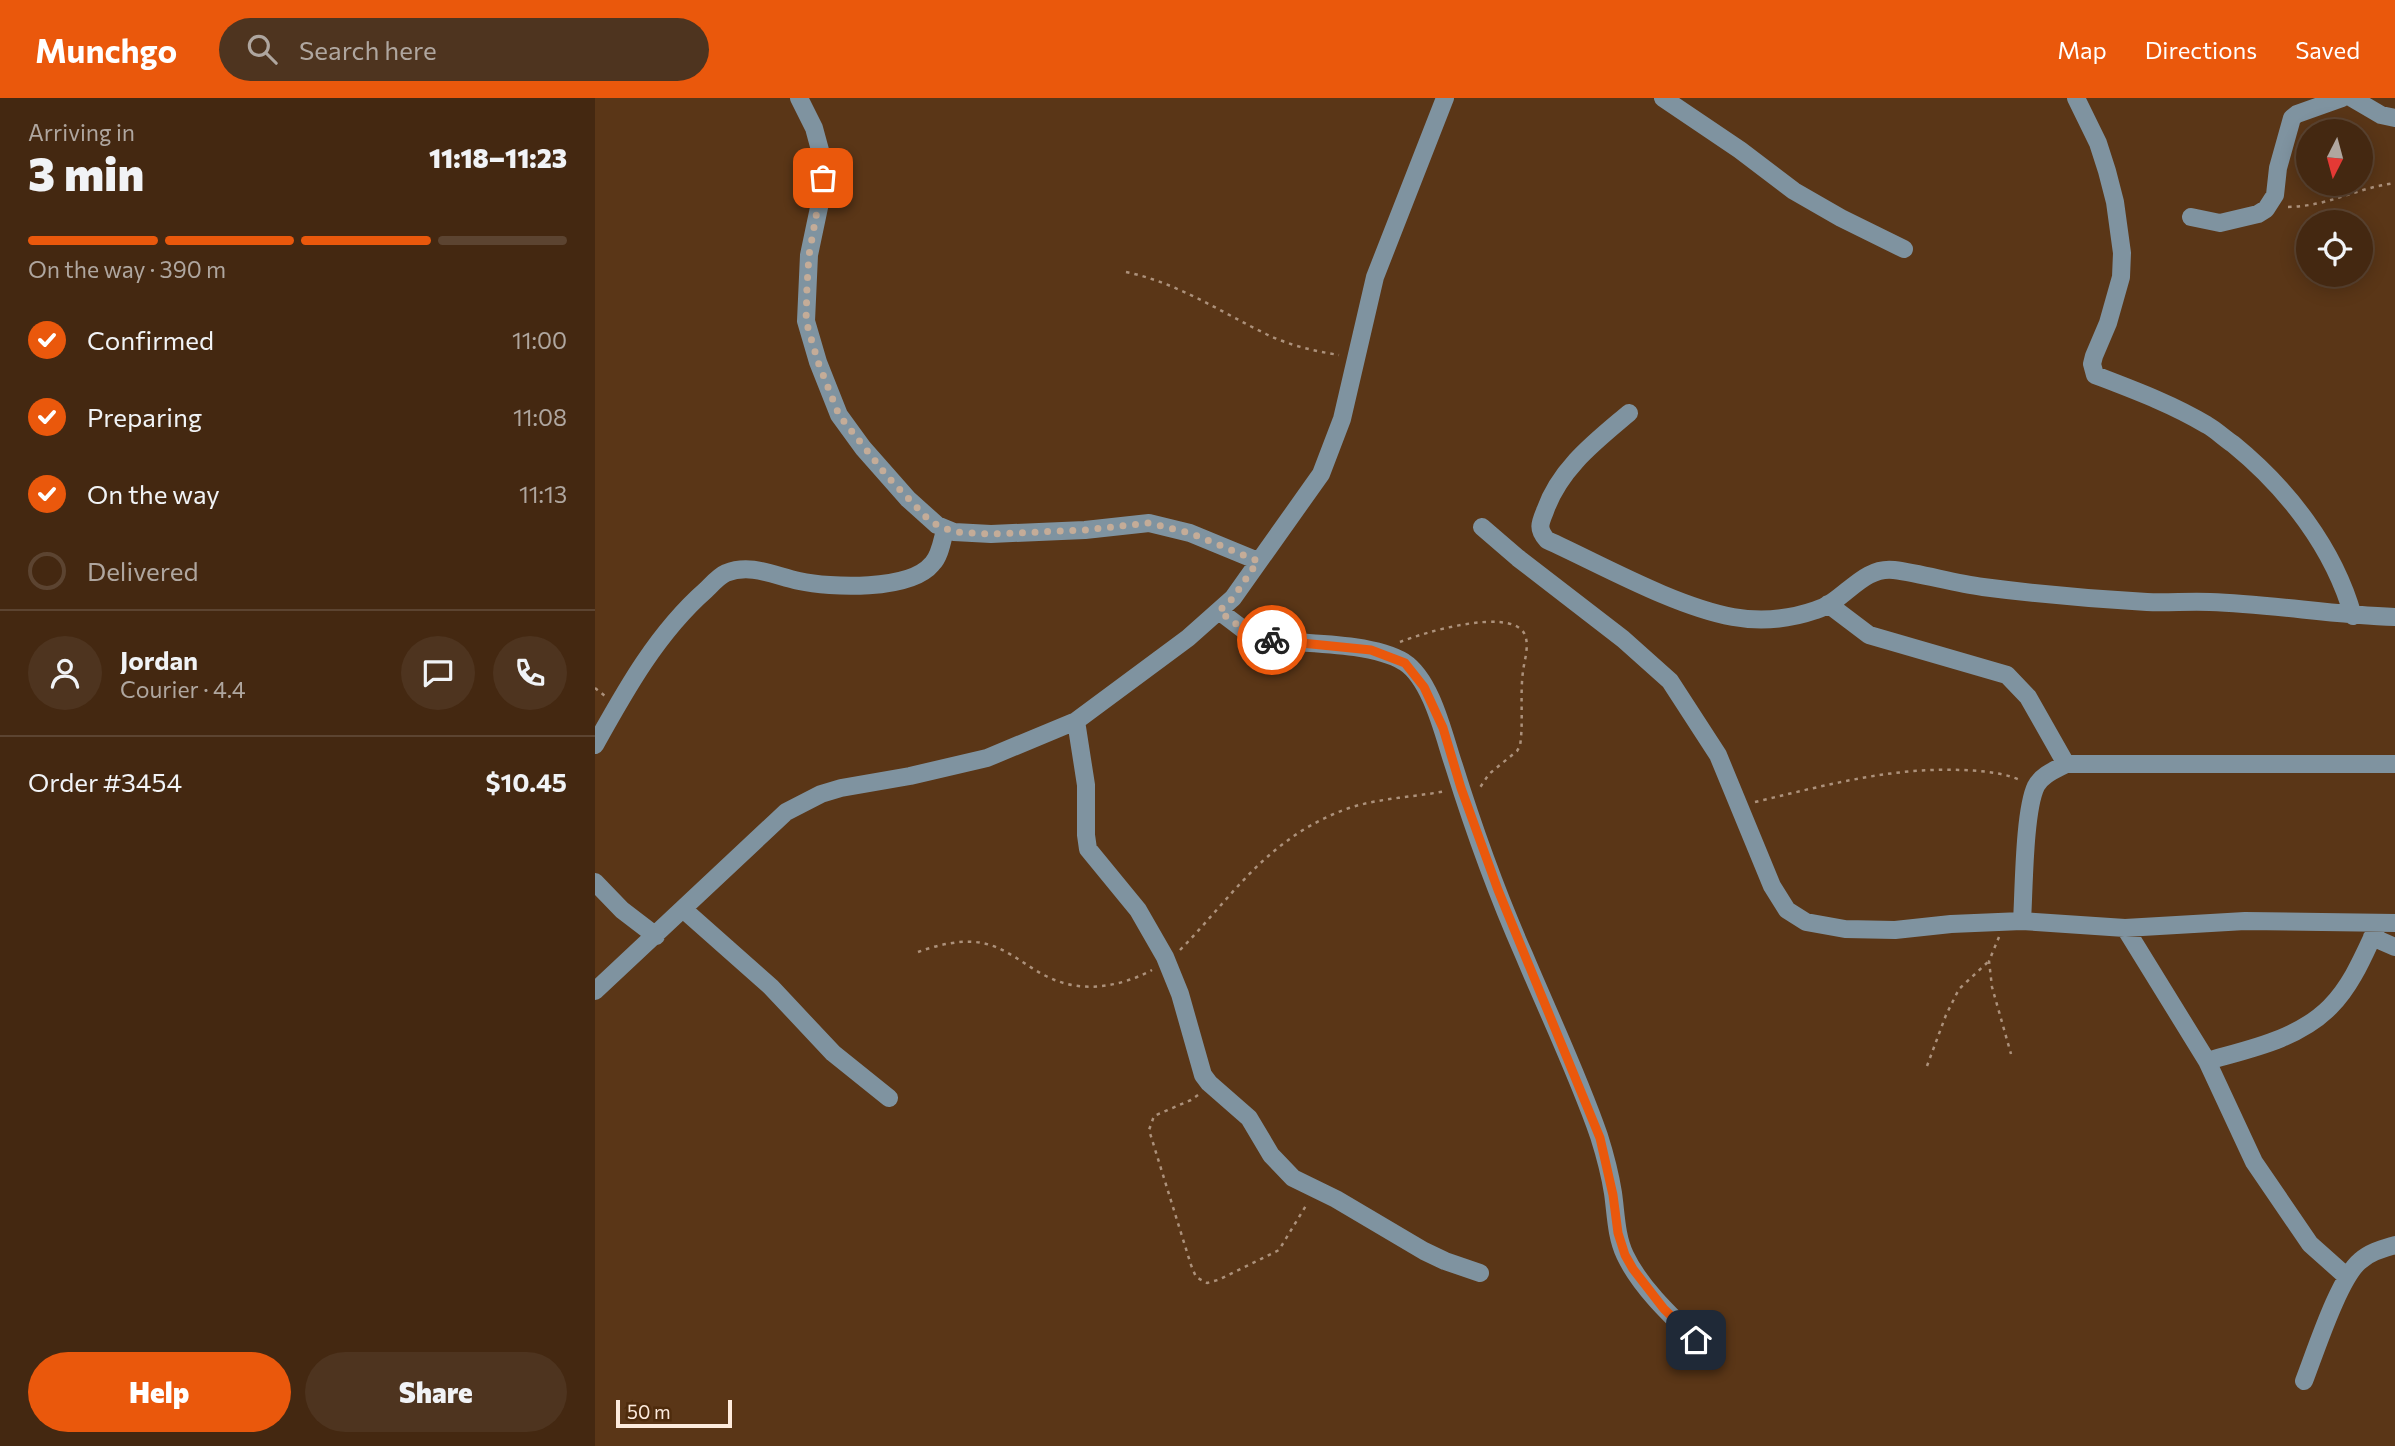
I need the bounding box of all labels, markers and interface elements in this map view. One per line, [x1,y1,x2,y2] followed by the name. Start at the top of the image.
[219,18,709,81] search box
[35,29,177,70] text: Munchgo
[243,30,281,68] icon: search
[299,34,437,65] text: Search here
[2057,35,2107,64] text: Map
[2145,35,2257,64] text: Directions
[2295,35,2360,64] text: Saved
[28,118,135,146] text: Arriving in
[2296,119,2373,196] north arrow
[2296,119,2373,287] map controls
[429,142,567,173] text: 11:18–11:23
[28,144,144,200] text: 3 min
[793,148,853,208] pin
[804,159,842,197] icon: bag
[2296,210,2373,287] button: locate
[28,255,226,283] text: On the way · 390 m
[28,321,66,359] icon: check
[87,324,214,355] text: Confirmed
[512,326,567,354] text: 11:00
[28,398,66,436] icon: check
[87,401,202,432] text: Preparing
[513,403,567,431] text: 11:08
[28,475,66,513] icon: check
[87,478,220,509] text: On the way
[519,480,567,508] text: 11:13
[87,555,198,586] text: Delivered
[1237,605,1307,675] courier
[1253,621,1291,659] icon: bike
[28,636,102,710] button: person
[401,636,475,710] button: chat
[493,636,567,710] button: phone
[120,644,198,675] text: Jordan
[120,675,246,703] text: Courier · 4.4
[28,766,182,797] text: Order #3454
[486,766,567,797] text: $10.45
[1666,1310,1726,1370] pin
[1677,1321,1715,1359] icon: home
[28,1352,291,1432] button: Help
[305,1352,567,1432] button: Share
[616,1397,731,1429] scale bar
[627,1400,671,1423] text: 50 m

